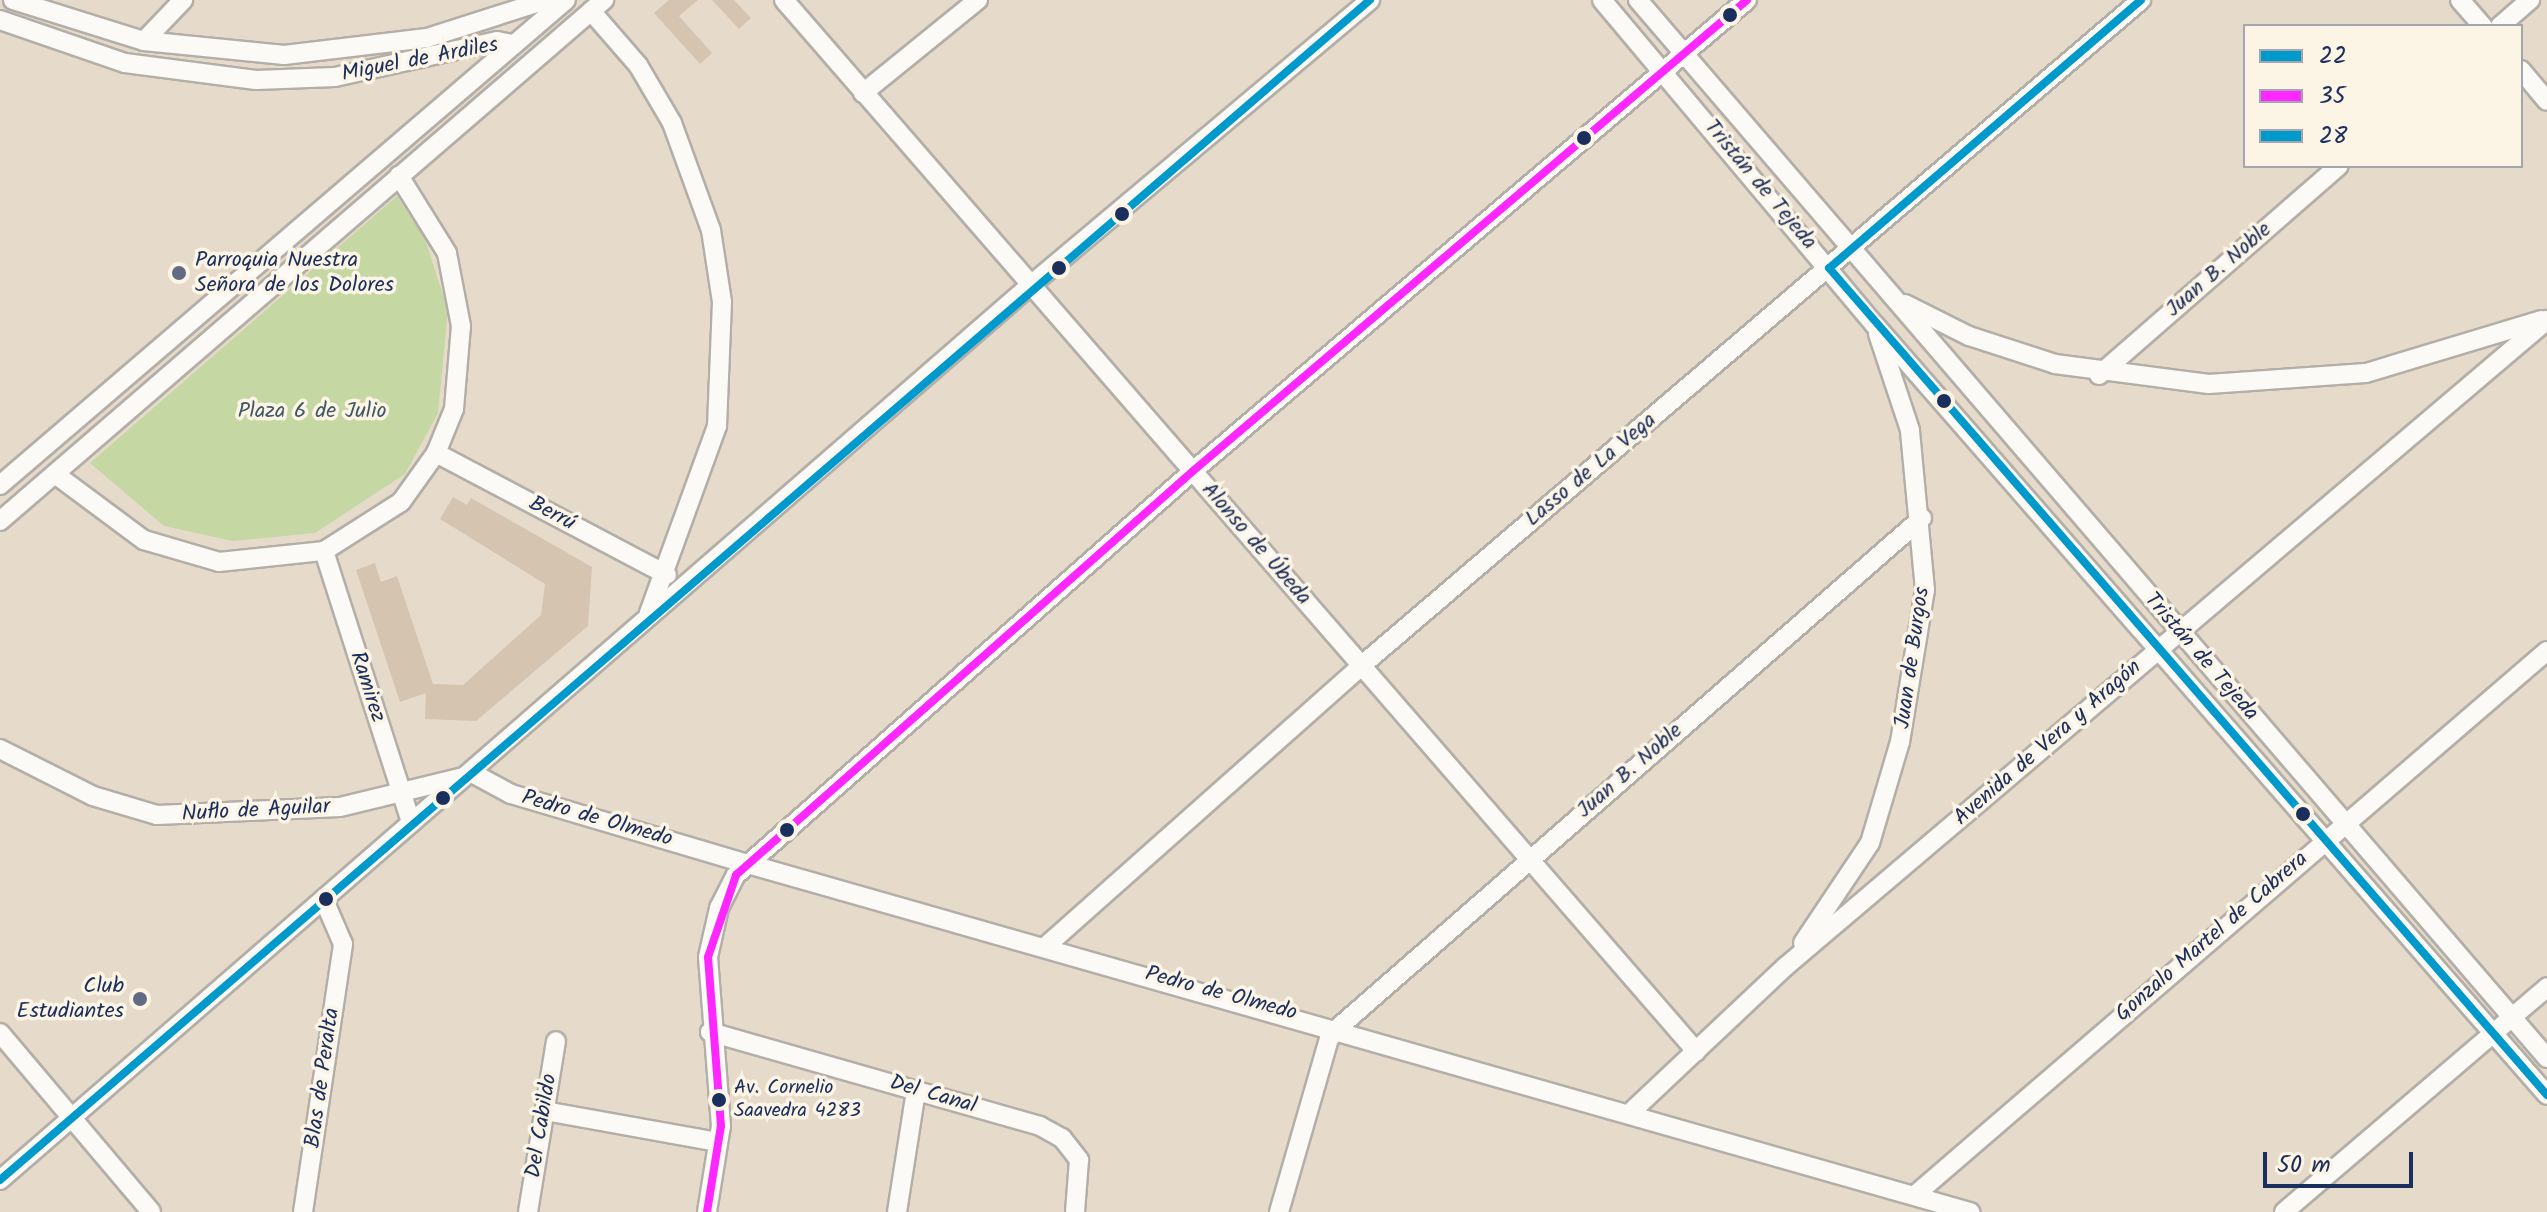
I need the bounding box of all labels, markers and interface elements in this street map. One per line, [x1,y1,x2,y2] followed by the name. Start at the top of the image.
[1722,7,1738,23] unlabelled marker
[2243,24,2523,168] legend
[339,32,501,88] street label: Miguel de Ardiles
[2319,37,2347,76] text: 22
[2319,77,2346,116] text: 35
[1698,115,1822,255] street label: Tristán de Tejeda
[2319,117,2347,156] text: 28
[1576,130,1592,146] unlabelled marker
[1114,206,1130,222] unlabelled marker
[2161,217,2277,323] street label: Juan B. Noble
[195,247,394,298] place label: Parroquia Nuestra Señora de los Dolores
[1051,260,1067,276] unlabelled marker
[170,264,188,282] marker: Parroquia Nuestra Señora de los Dolores
[1936,393,1952,409] unlabelled marker
[238,399,386,425] park label: Plaza 6 de Julio
[1520,407,1662,533] street label: Lasso de La Vega
[1195,477,1317,611] street label: Alonso de Úbeda
[524,491,580,537] street label: Berrú
[1890,585,1936,731] street label: Juan de Burgos
[2138,587,2264,727] street label: Tristán de Tejeda
[343,648,391,726] street label: Ramirez
[1949,654,2147,832] street label: Avenida de Vera y Aragón
[1572,718,1688,824] street label: Juan B. Noble
[518,785,676,853] street label: Pedro de Olmedo
[435,790,451,806] unlabelled marker
[181,794,331,828] street label: Nuflo de Aguilar
[2295,806,2311,822] unlabelled marker
[779,822,795,838] unlabelled marker
[2110,846,2314,1028] street label: Gonzalo Martel de Cabrera
[318,891,334,907] unlabelled marker
[1142,961,1300,1027] street label: Pedro de Olmedo
[17,973,124,1024] place label: Club Estudiantes
[131,990,149,1008] marker: Club Estudiantes
[300,1006,346,1150] street label: Blas de Peralta
[886,1070,980,1120] street label: Del Canal
[521,1072,563,1180] street label: Del Cabildo
[734,1076,861,1123] place label: Av. Cornelio Saavedra 4283
[711,1092,727,1108] marker: Av. Cornelio Saavedra 4283
[2267,1136,2417,1186] scale bar
[2277,1146,2331,1185] text: 50 m

